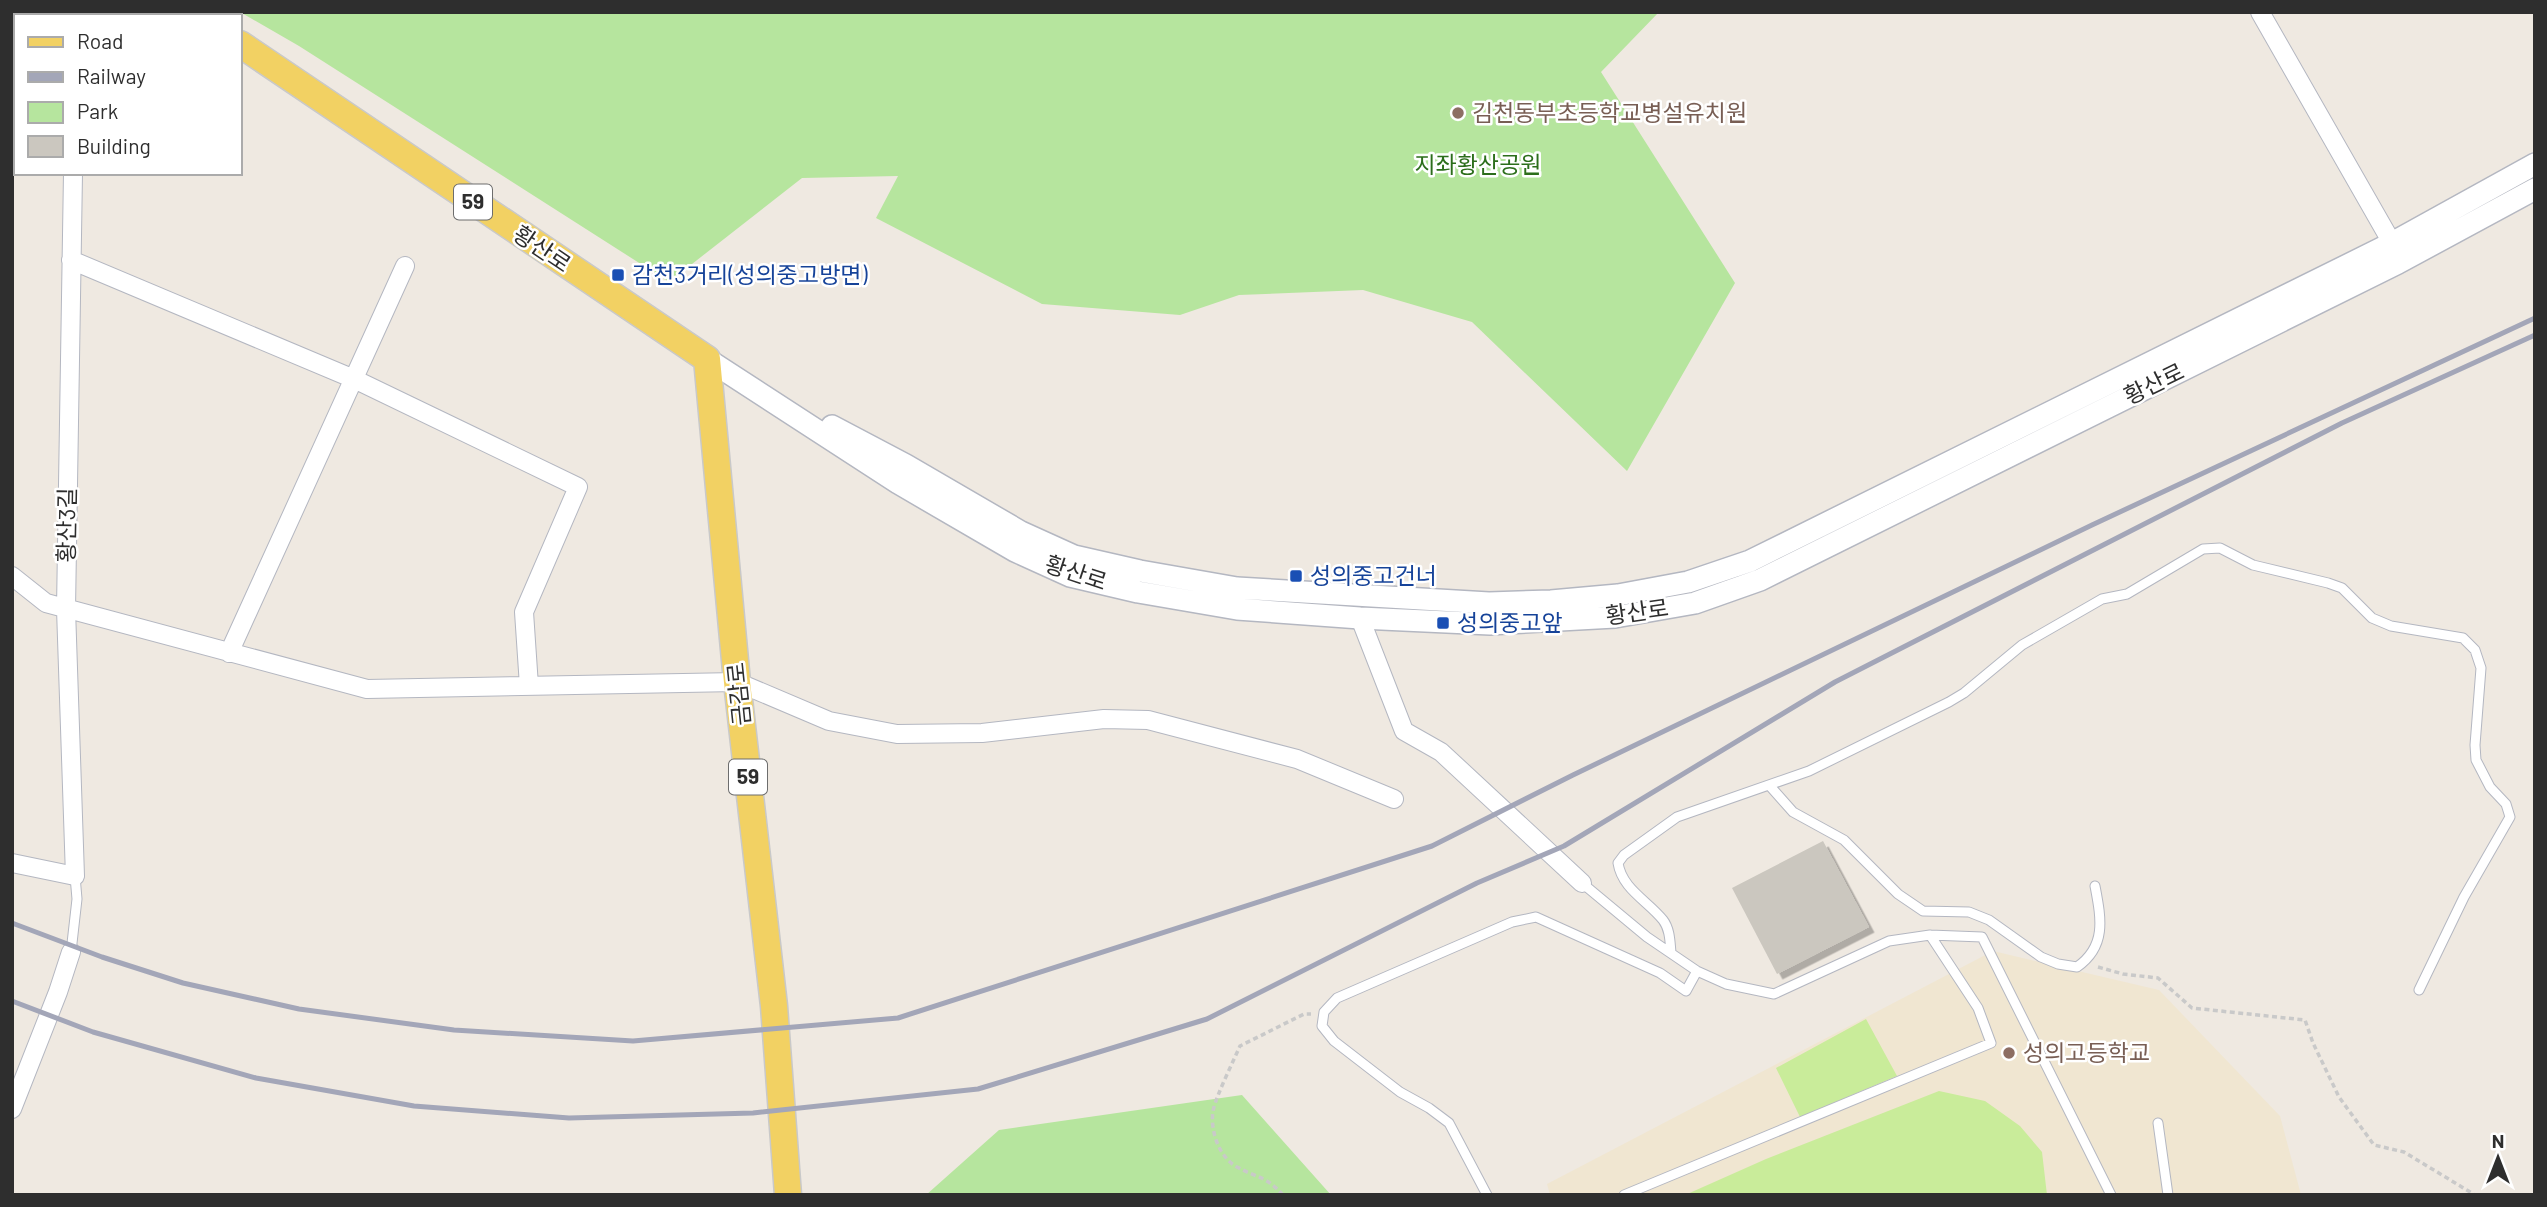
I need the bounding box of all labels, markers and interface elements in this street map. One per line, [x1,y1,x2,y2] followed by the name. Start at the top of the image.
[14,14,242,175] legend
[77,28,123,53] text: Road
[77,63,146,88] text: Railway
[77,98,118,123] text: Park
[1472,98,1747,126] place label: 김천동부초등학교병설유치원
[1450,105,1466,121] marker: 김천동부초등학교병설유치원
[77,133,151,158] text: Building
[1415,150,1541,178] park label: 지좌황산공원
[454,184,492,220] road number: 59
[508,219,577,278] street label: 황산로
[632,260,868,288] place label: 감천3거리(성의중고방면)
[610,267,626,283] marker: 감천3거리(성의중고방면)
[2119,357,2188,410] street label: 황산로
[51,487,81,563] street label: 황산3길
[1042,549,1111,595] street label: 황산로
[1310,561,1437,589] place label: 성의중고건너
[1288,568,1304,584] marker: 성의중고건너
[1603,593,1670,629] street label: 황산로
[1457,608,1563,636] place label: 성의중고앞
[1435,615,1451,631] marker: 성의중고앞
[721,661,755,727] street label: 금감로
[729,760,767,794] road number: 59
[2023,1038,2150,1066] place label: 성의고등학교
[2001,1045,2017,1061] marker: 성의고등학교
[2463,1123,2533,1193] north arrow
[2492,1129,2504,1152] text: N

